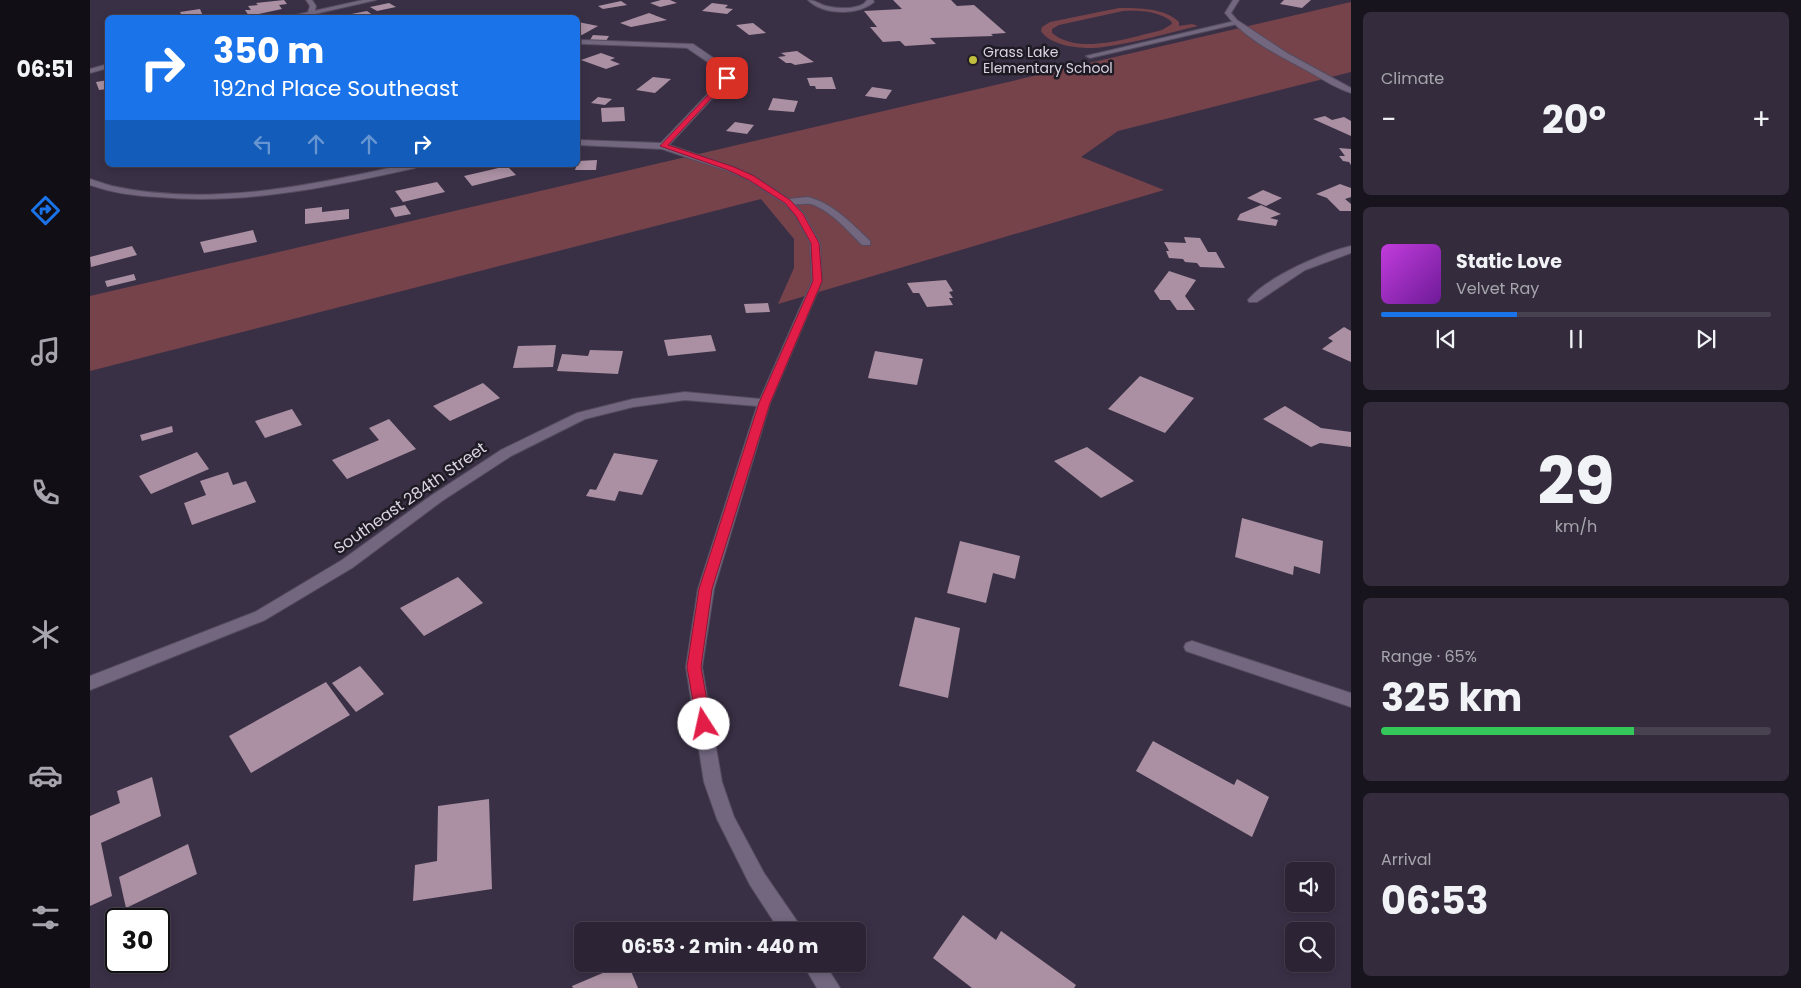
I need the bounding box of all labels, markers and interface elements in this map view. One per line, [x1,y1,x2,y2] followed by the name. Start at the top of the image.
[213,26,324,75] text: 350 m
[130,35,195,100] icon: right
[983,42,1113,78] place label: Grass Lake Elementary School
[16,54,74,85] text: 06:51
[967,54,979,66] marker: Grass Lake Elementary School
[706,57,748,99] pin
[713,64,741,92] icon: arrive
[1381,67,1444,90] text: Climate
[213,73,458,104] text: 192nd Place Southeast
[1542,93,1606,146] text: 20°
[1381,100,1396,139] text: −
[1752,100,1771,139] text: +
[249,130,277,158] icon: left
[302,130,330,158] icon: ahead
[355,130,383,158] icon: ahead
[408,130,436,158] icon: right
[28,193,63,228] icon: directions
[1456,248,1562,275] text: Static Love
[1456,277,1539,300] text: Velvet Ray
[1432,325,1460,353] icon: previous
[1562,325,1590,353] icon: pause
[1692,325,1720,353] icon: next
[28,334,63,369] icon: music
[329,436,491,560] street label: Southeast 284th Street
[1537,436,1615,527] text: 29
[28,475,63,510] icon: phone
[1555,515,1597,538] text: km/h
[28,617,63,652] icon: climate
[1381,645,1477,668] text: Range · 65%
[1381,671,1522,724] text: 325 km
[677,697,729,749] position arrow
[28,758,63,793] icon: car
[1381,848,1431,871] text: Arrival
[1285,862,1335,972] map controls
[1285,862,1335,912] button: sound
[1381,874,1488,927] text: 06:53
[28,900,63,935] icon: filters
[105,908,170,973] speed limit sign: 30
[1285,922,1335,972] button: search
[622,933,818,960] text: 06:53 · 2 min · 440 m

